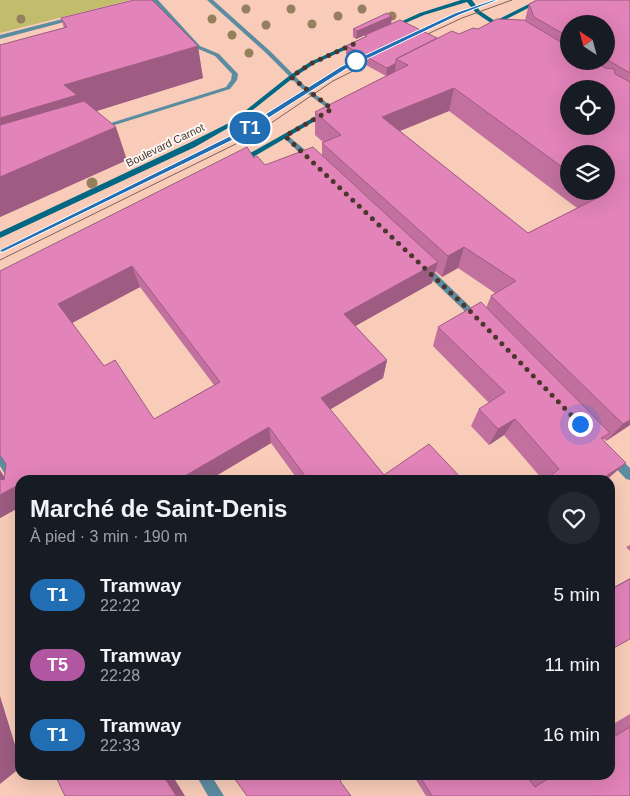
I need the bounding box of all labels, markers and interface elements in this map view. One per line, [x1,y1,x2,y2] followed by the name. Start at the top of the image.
[560,15,615,70] north arrow
[560,15,615,200] map controls
[345,50,367,72] unlabelled marker
[560,80,615,135] button: locate
[228,112,272,144] line badge: T1
[239,118,261,138] text: T1
[124,121,206,169] street label: Boulevard Carnot
[560,145,615,200] button: layers
[568,412,593,437] your location
[548,492,600,544] button: heart
[30,495,287,522] text: Marché de Saint-Denis
[30,528,187,545] text: À pied · 3 min · 190 m
[100,575,181,596] text: Tramway
[554,584,600,605] text: 5 min
[47,585,68,605] text: T1
[100,597,140,614] text: 22:22
[100,645,181,666] text: Tramway
[544,654,600,675] text: 11 min
[47,655,68,675] text: T5
[100,667,140,684] text: 22:28
[100,715,181,736] text: Tramway
[543,724,600,745] text: 16 min
[47,725,68,745] text: T1
[100,737,140,754] text: 22:33

